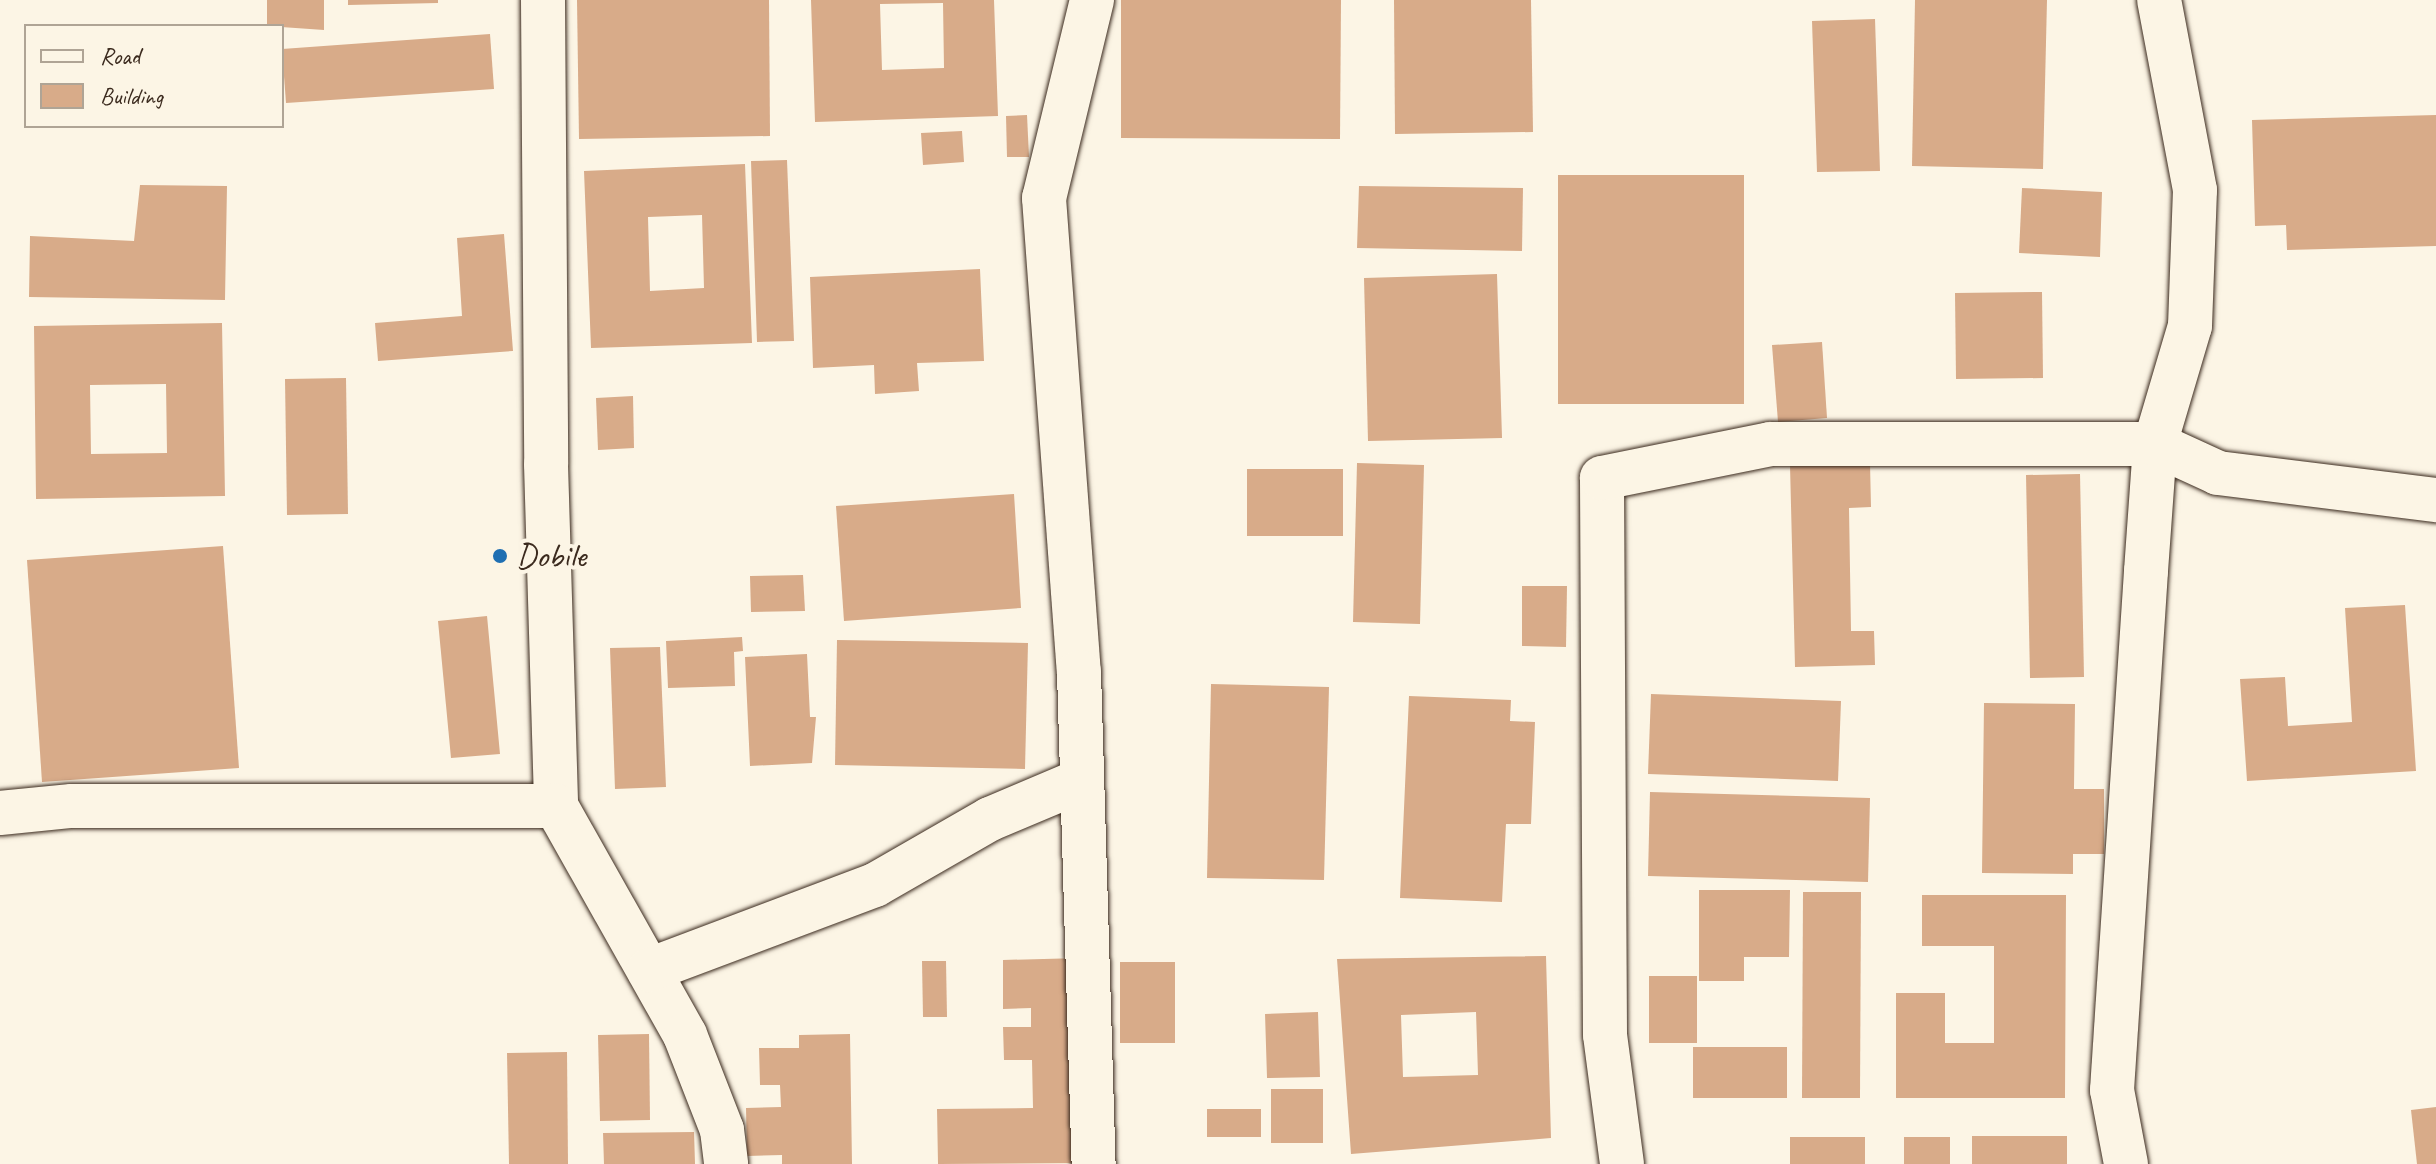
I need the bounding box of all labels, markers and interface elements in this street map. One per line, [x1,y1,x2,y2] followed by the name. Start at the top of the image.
[24,24,284,128] legend
[100,41,140,71] text: Road
[100,81,163,111] text: Building
[516,536,586,576] place label: Dobile
[491,547,509,565] marker: Dobile

